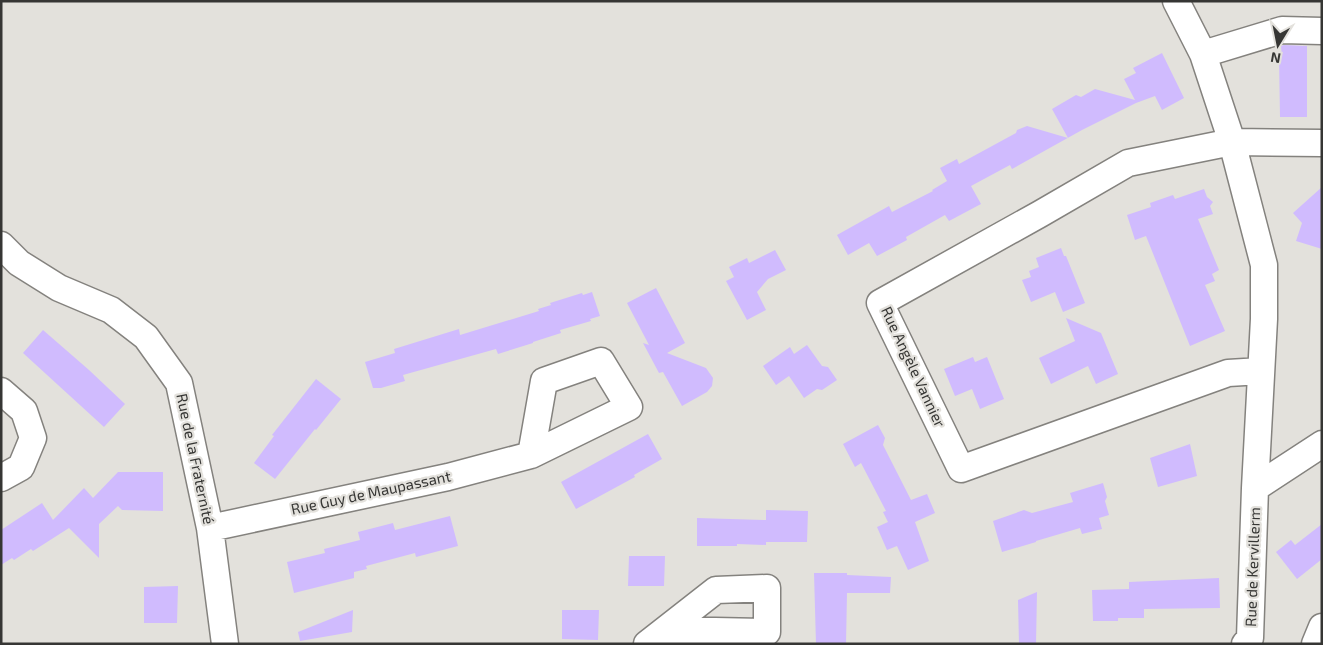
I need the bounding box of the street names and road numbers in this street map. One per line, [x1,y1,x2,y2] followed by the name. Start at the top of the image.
[878,303,950,430] street label: Rue Angèle Vannier
[173,392,219,526] street label: Rue de la Fraternité
[289,466,453,518] street label: Rue Guy de Maupassant
[1241,507,1263,627] street label: Rue de Kervillerm

